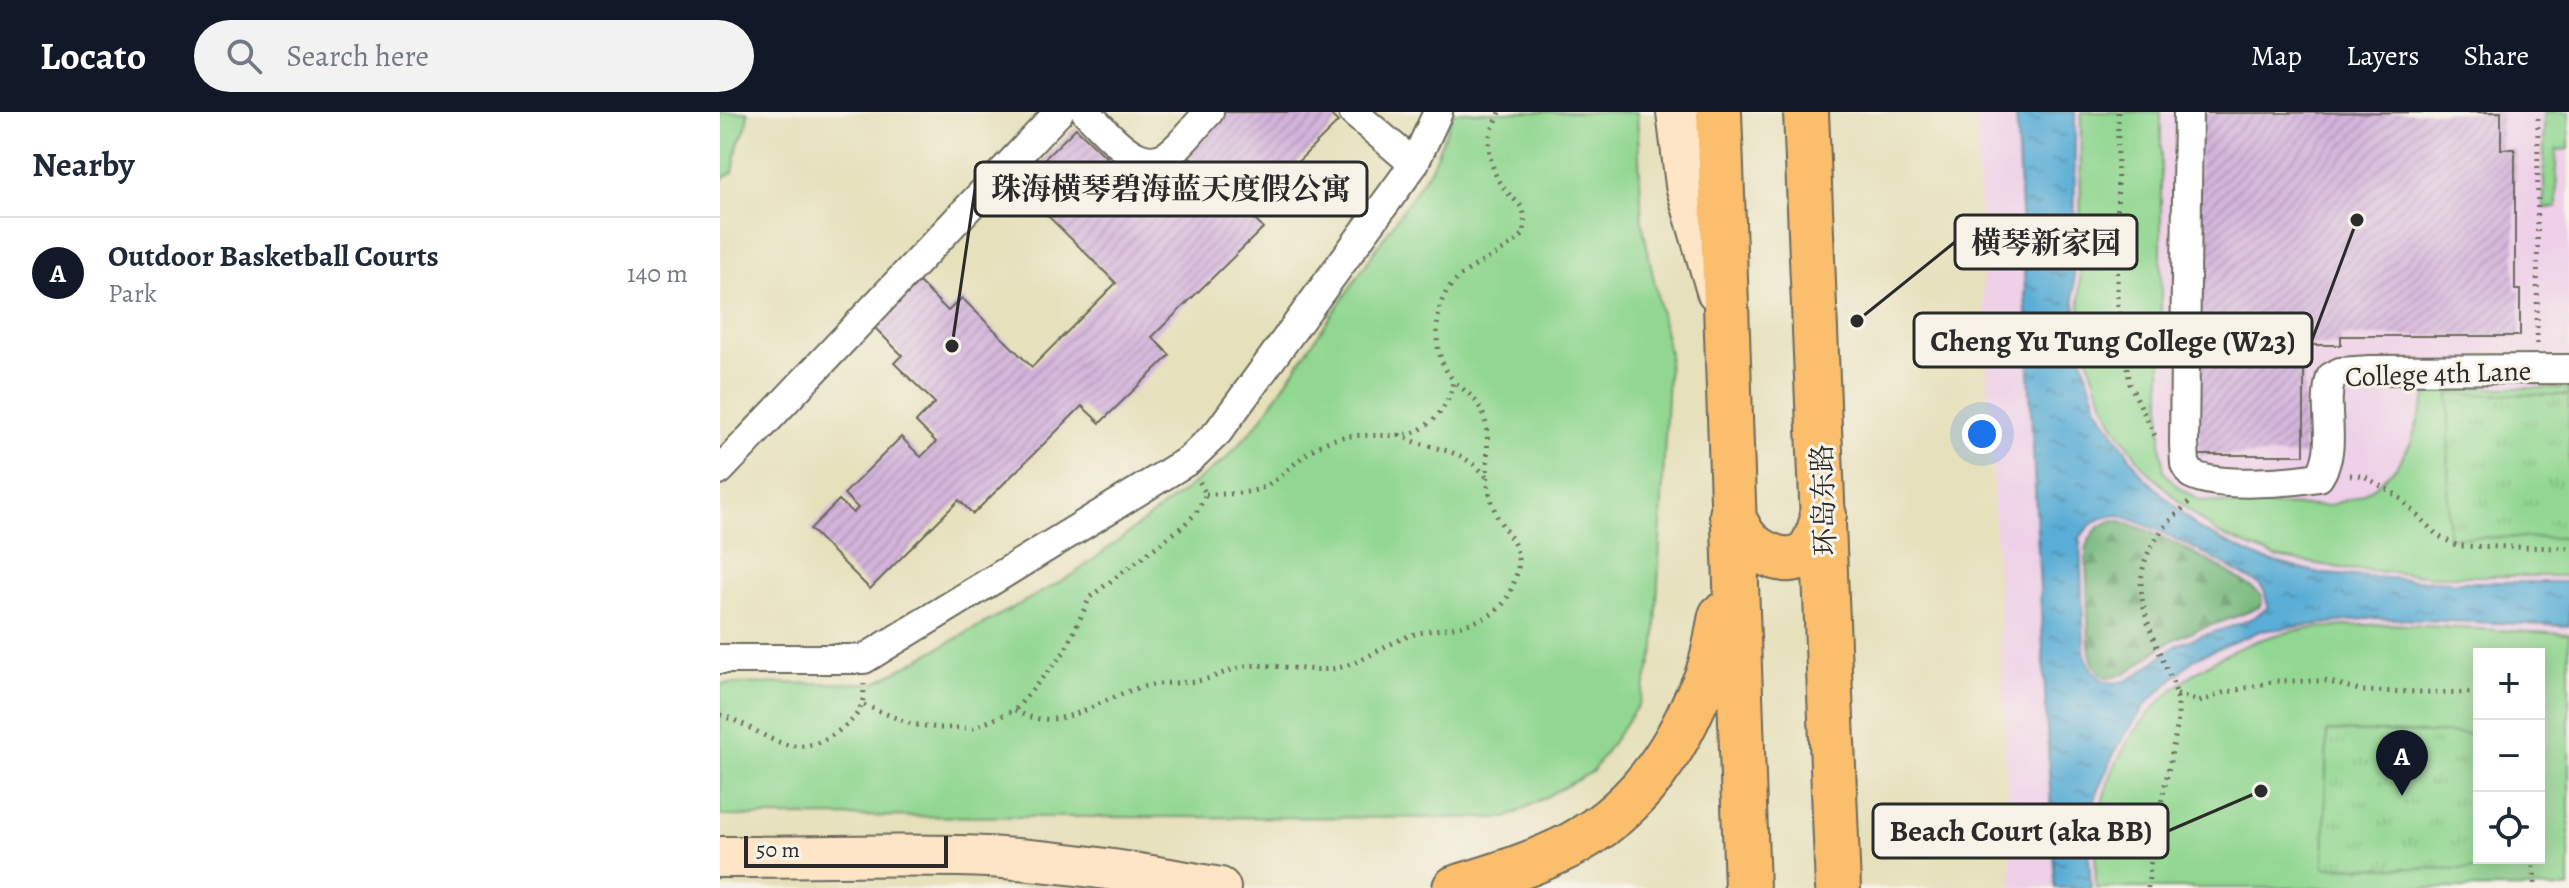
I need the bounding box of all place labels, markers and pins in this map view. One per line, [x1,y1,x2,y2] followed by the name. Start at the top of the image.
[975,162,1367,216] callout: 珠海横琴碧海蓝天度假公寓
[1955,215,2137,269] callout: 横琴新家园
[1914,313,2312,367] callout: Cheng Yu Tung College (W23)
[2376,730,2428,796] pin: A
[1873,804,2168,858] callout: Beach Court (aka BB)

